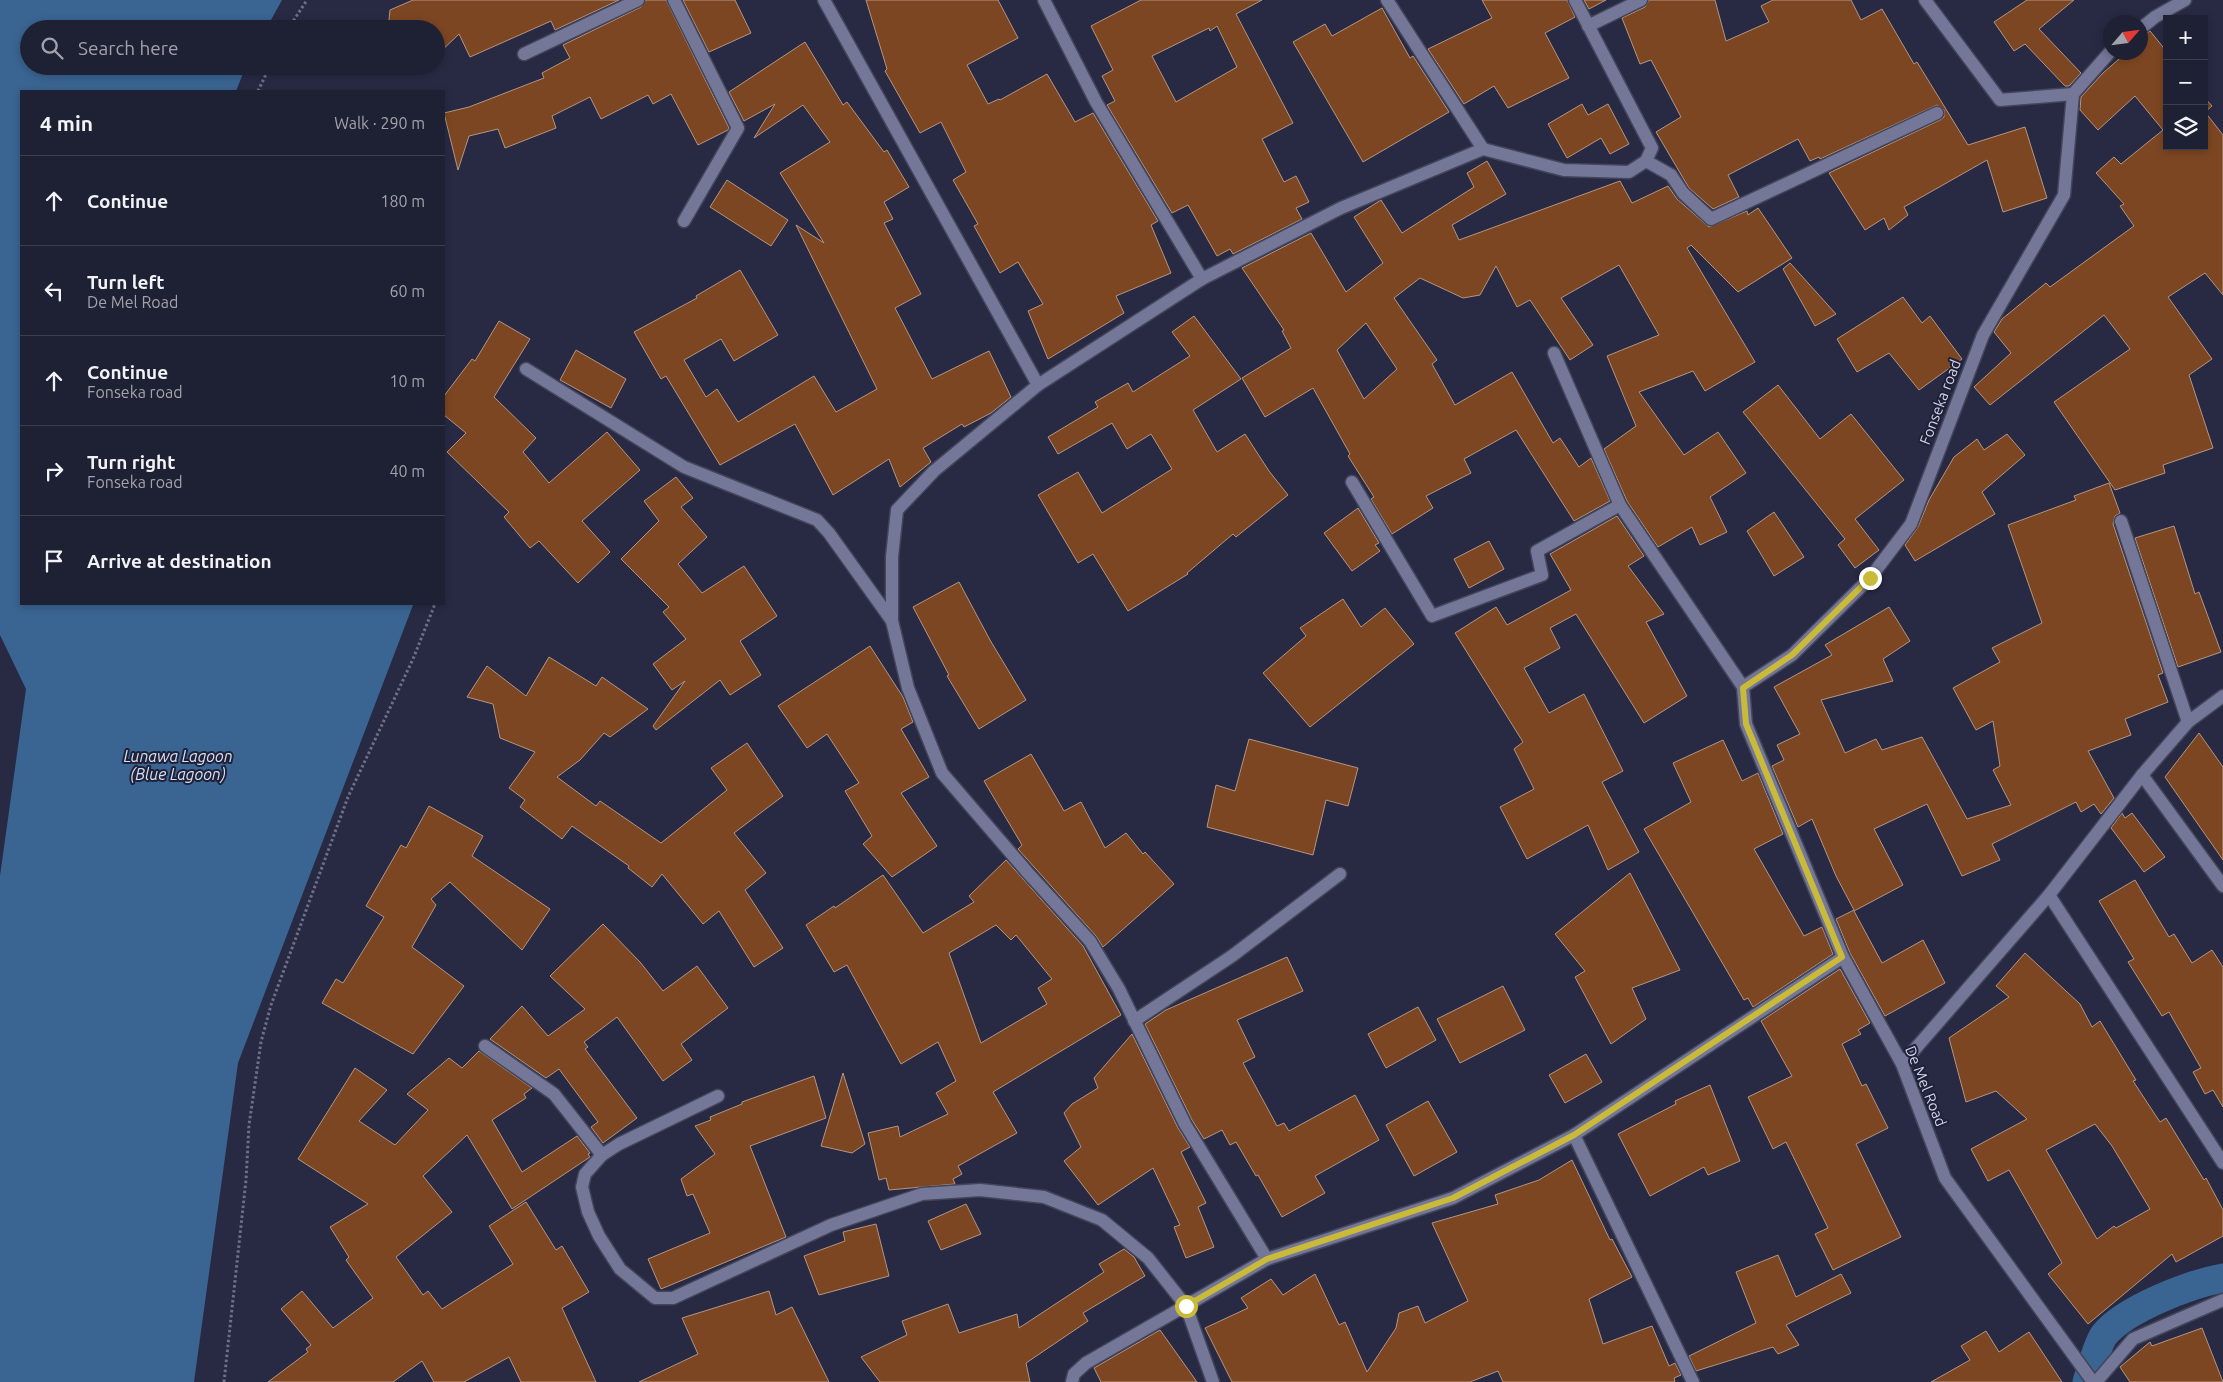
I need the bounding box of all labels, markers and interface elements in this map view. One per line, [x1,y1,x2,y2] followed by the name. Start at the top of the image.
[2103,15,2148,60] north arrow
[2163,15,2208,150] map controls
[2163,15,2208,60] button: +
[20,20,445,75] search box
[38,34,66,62] icon: search
[78,37,178,59] text: Search here
[2163,60,2208,105] button: −
[2163,105,2208,150] button: layers
[40,111,93,135] text: 4 min
[334,114,425,132] text: Walk · 290 m
[40,187,68,215] icon: ahead
[87,190,168,212] text: Continue
[380,192,425,210] text: 180 m
[87,271,165,293] text: Turn left
[40,277,68,305] icon: left
[389,282,425,300] text: 60 m
[87,293,178,311] text: De Mel Road
[1916,357,1964,447] street label: Fonseka road
[87,361,168,383] text: Continue
[40,367,68,395] icon: ahead
[389,372,425,390] text: 10 m
[87,383,183,401] text: Fonseka road
[87,451,175,473] text: Turn right
[40,457,68,485] icon: right
[389,462,425,480] text: 40 m
[87,473,183,491] text: Fonseka road
[40,547,68,575] icon: arrive
[87,550,272,572] text: Arrive at destination
[1859,567,1882,590] route end
[123,747,233,784] water label: Lunawa Lagoon (Blue Lagoon)
[1902,1043,1950,1129] street label: De Mel Road
[1175,1295,1198,1318] route start

